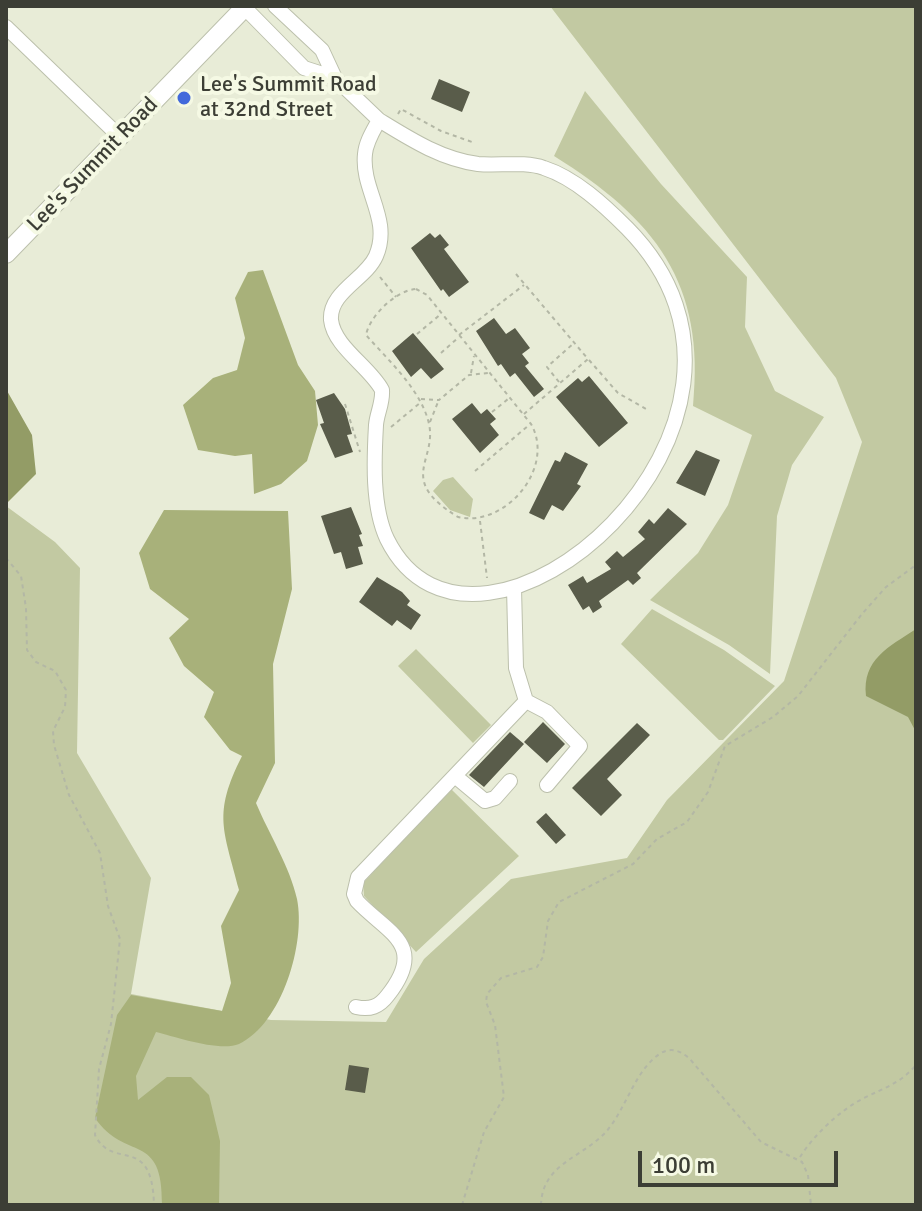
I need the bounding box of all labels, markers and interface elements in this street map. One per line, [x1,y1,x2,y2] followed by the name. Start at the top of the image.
[200,72,377,124] place label: Lee's Summit Road at 32nd Street
[175,89,193,107] marker: Lee's Summit Road at 32nd Street
[22,92,164,238] street label: Lee's Summit Road
[642,1135,842,1185] scale bar
[652,1150,715,1180] text: 100 m

